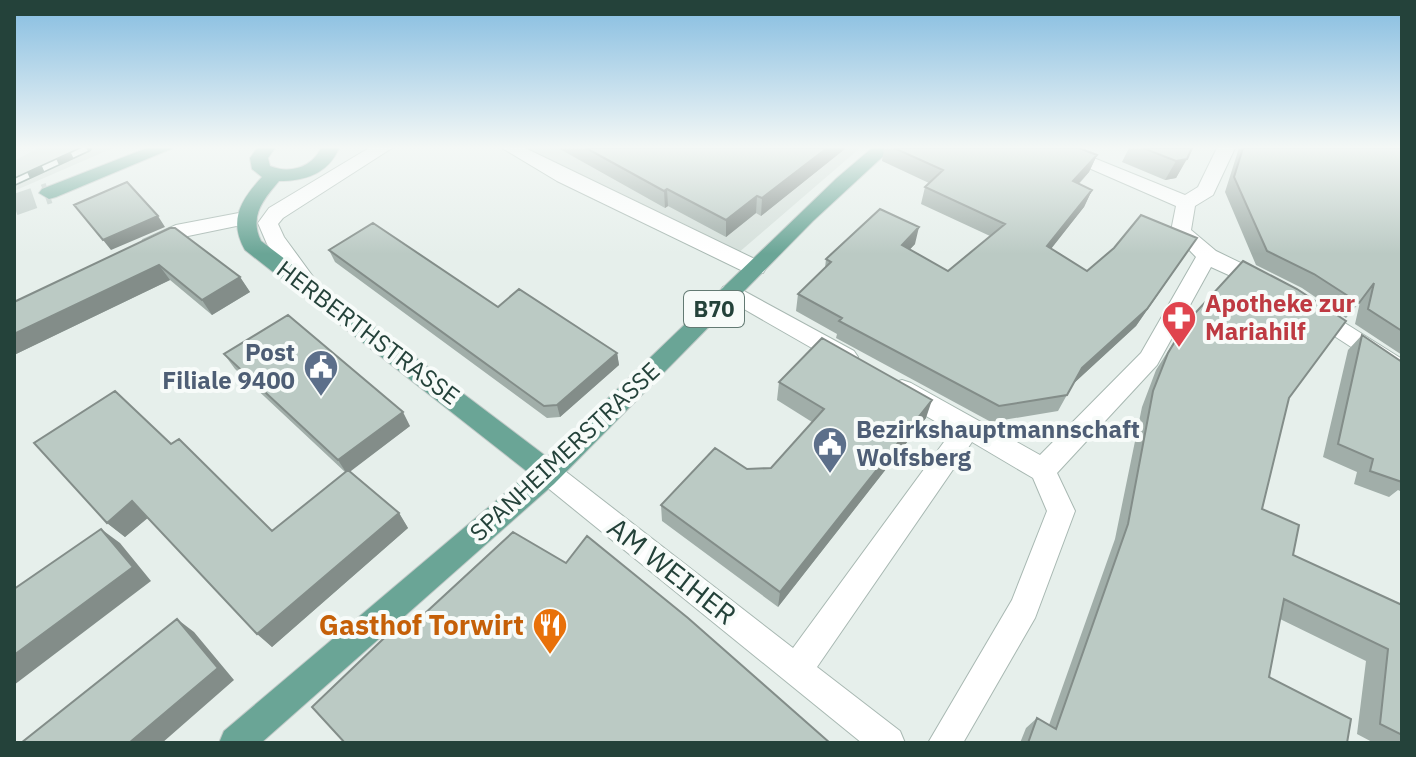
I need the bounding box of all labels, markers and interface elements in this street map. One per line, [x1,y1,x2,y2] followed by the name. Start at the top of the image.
[271,253,467,412] street label: HERBERTHSTRASSE
[1205,287,1355,347] place label: Apotheke zur Mariahilf
[684,291,744,327] road number: B70
[1160,299,1198,349] pharmacy icon: Apotheke zur Mariahilf
[162,336,295,396] place label: Post Filiale 9400
[302,348,340,398] public building icon: Post Filiale 9400
[462,355,666,548] street label: SPANHEIMERSTRASSE
[856,413,1140,473] place label: Bezirkshauptmannschaft Wolfsberg
[811,425,849,475] public building icon: Bezirkshauptmannschaft Wolfsberg
[600,509,744,633] street label: AM WEIHER
[319,606,524,643] place label: Gasthof Torwirt
[531,606,569,656] restaurant icon: Gasthof Torwirt

